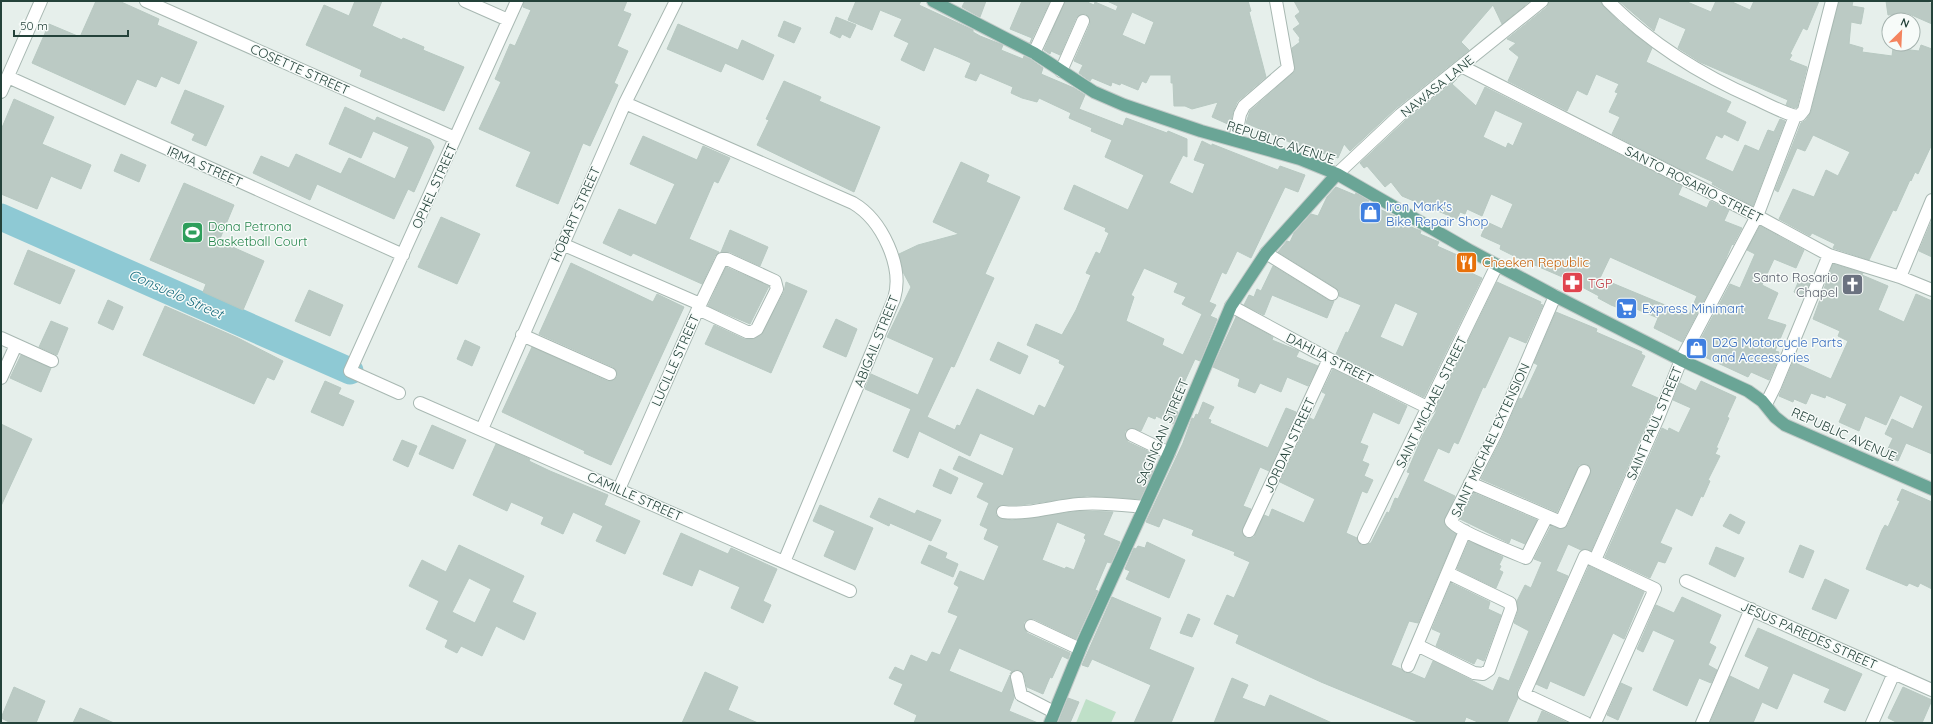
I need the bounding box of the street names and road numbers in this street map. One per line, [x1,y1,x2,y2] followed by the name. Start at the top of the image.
[248,40,352,98] street label: COSETTE STREET
[1397,52,1477,120] street label: NAWASA LANE
[1225,117,1337,167] street label: REPUBLIC AVENUE
[408,141,460,231] street label: OPHEL STREET
[165,142,245,190] street label: IRMA STREET
[1622,142,1766,226] street label: SANTO ROSARIO STREET
[547,164,603,264] street label: HOBART STREET
[850,293,902,389] street label: ABIGAIL STREET
[648,311,702,408] street label: LUCILLE STREET
[1284,329,1376,387] street label: DAHLIA STREET
[1392,333,1470,470] street label: SAINT MICHAEL STREET
[1447,361,1533,519] street label: SAINT MICHAEL EXTENSION
[1623,364,1685,482] street label: SAINT PAUL STREET
[1132,376,1192,488] street label: SAGINGAN STREET
[1260,395,1318,495] street label: JORDAN STREET
[1789,404,1899,464] street label: REPUBLIC AVENUE
[585,468,685,524] street label: CAMILLE STREET
[1738,598,1880,672] street label: JESUS PAREDES STREET

